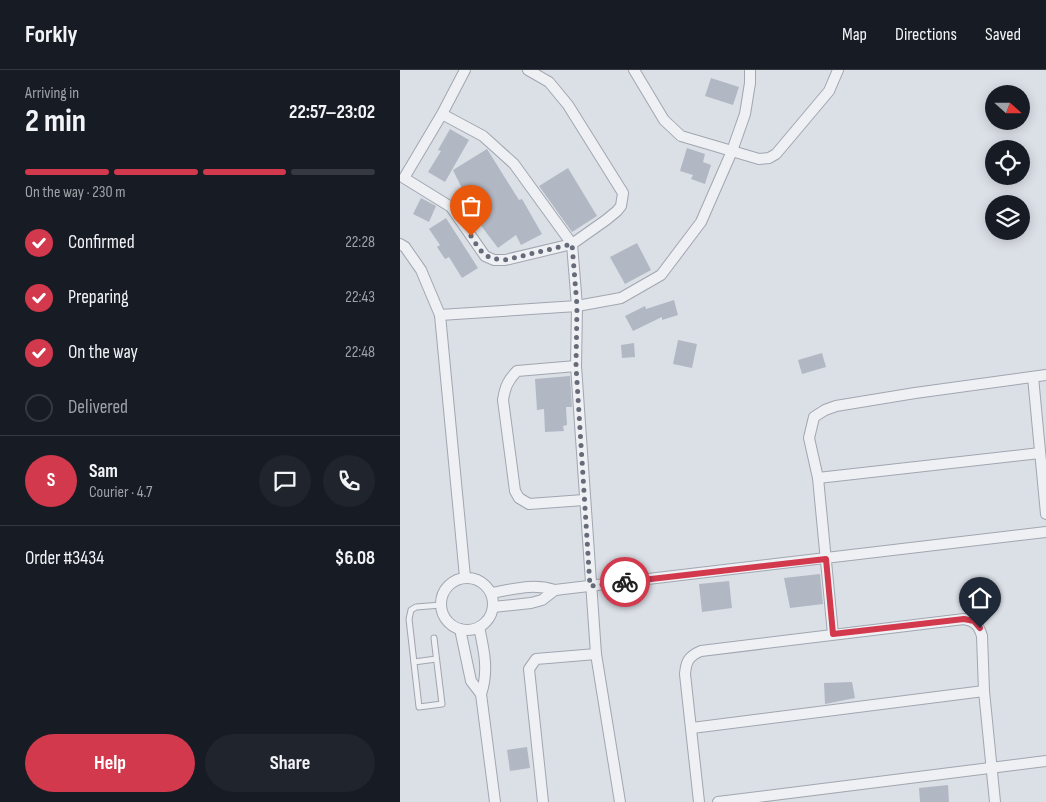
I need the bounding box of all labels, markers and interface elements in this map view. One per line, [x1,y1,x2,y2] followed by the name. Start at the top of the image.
[25,20,77,49] text: Forkly
[842,24,867,45] text: Map
[895,24,957,45] text: Directions
[985,24,1021,45] text: Saved
[25,84,79,103] text: Arriving in
[985,85,1030,130] north arrow
[985,85,1030,240] map controls
[289,101,375,124] text: 22:57–23:02
[25,102,86,141] text: 2 min
[985,140,1030,185] button: locate
[25,183,125,202] text: On the way · 230 m
[450,185,492,236] pin
[457,192,485,220] icon: bag
[985,195,1030,240] button: layers
[25,229,53,257] icon: check
[68,231,135,254] text: Confirmed
[345,233,375,252] text: 22:28
[25,284,53,312] icon: check
[68,286,129,309] text: Preparing
[345,288,375,307] text: 22:43
[25,339,53,367] icon: check
[68,341,138,364] text: On the way
[345,343,375,362] text: 22:48
[68,396,128,419] text: Delivered
[259,455,311,507] button: chat
[323,455,375,507] button: phone
[89,460,118,483] text: Sam
[47,469,55,492] text: S
[89,483,152,502] text: Courier · 4.7
[25,547,104,570] text: Order #3434
[335,547,375,570] text: $6.08
[600,557,650,607] courier
[611,568,639,596] icon: bike
[959,577,1001,628] pin
[966,584,994,612] icon: home
[25,734,195,792] button: Help
[205,734,375,792] button: Share

